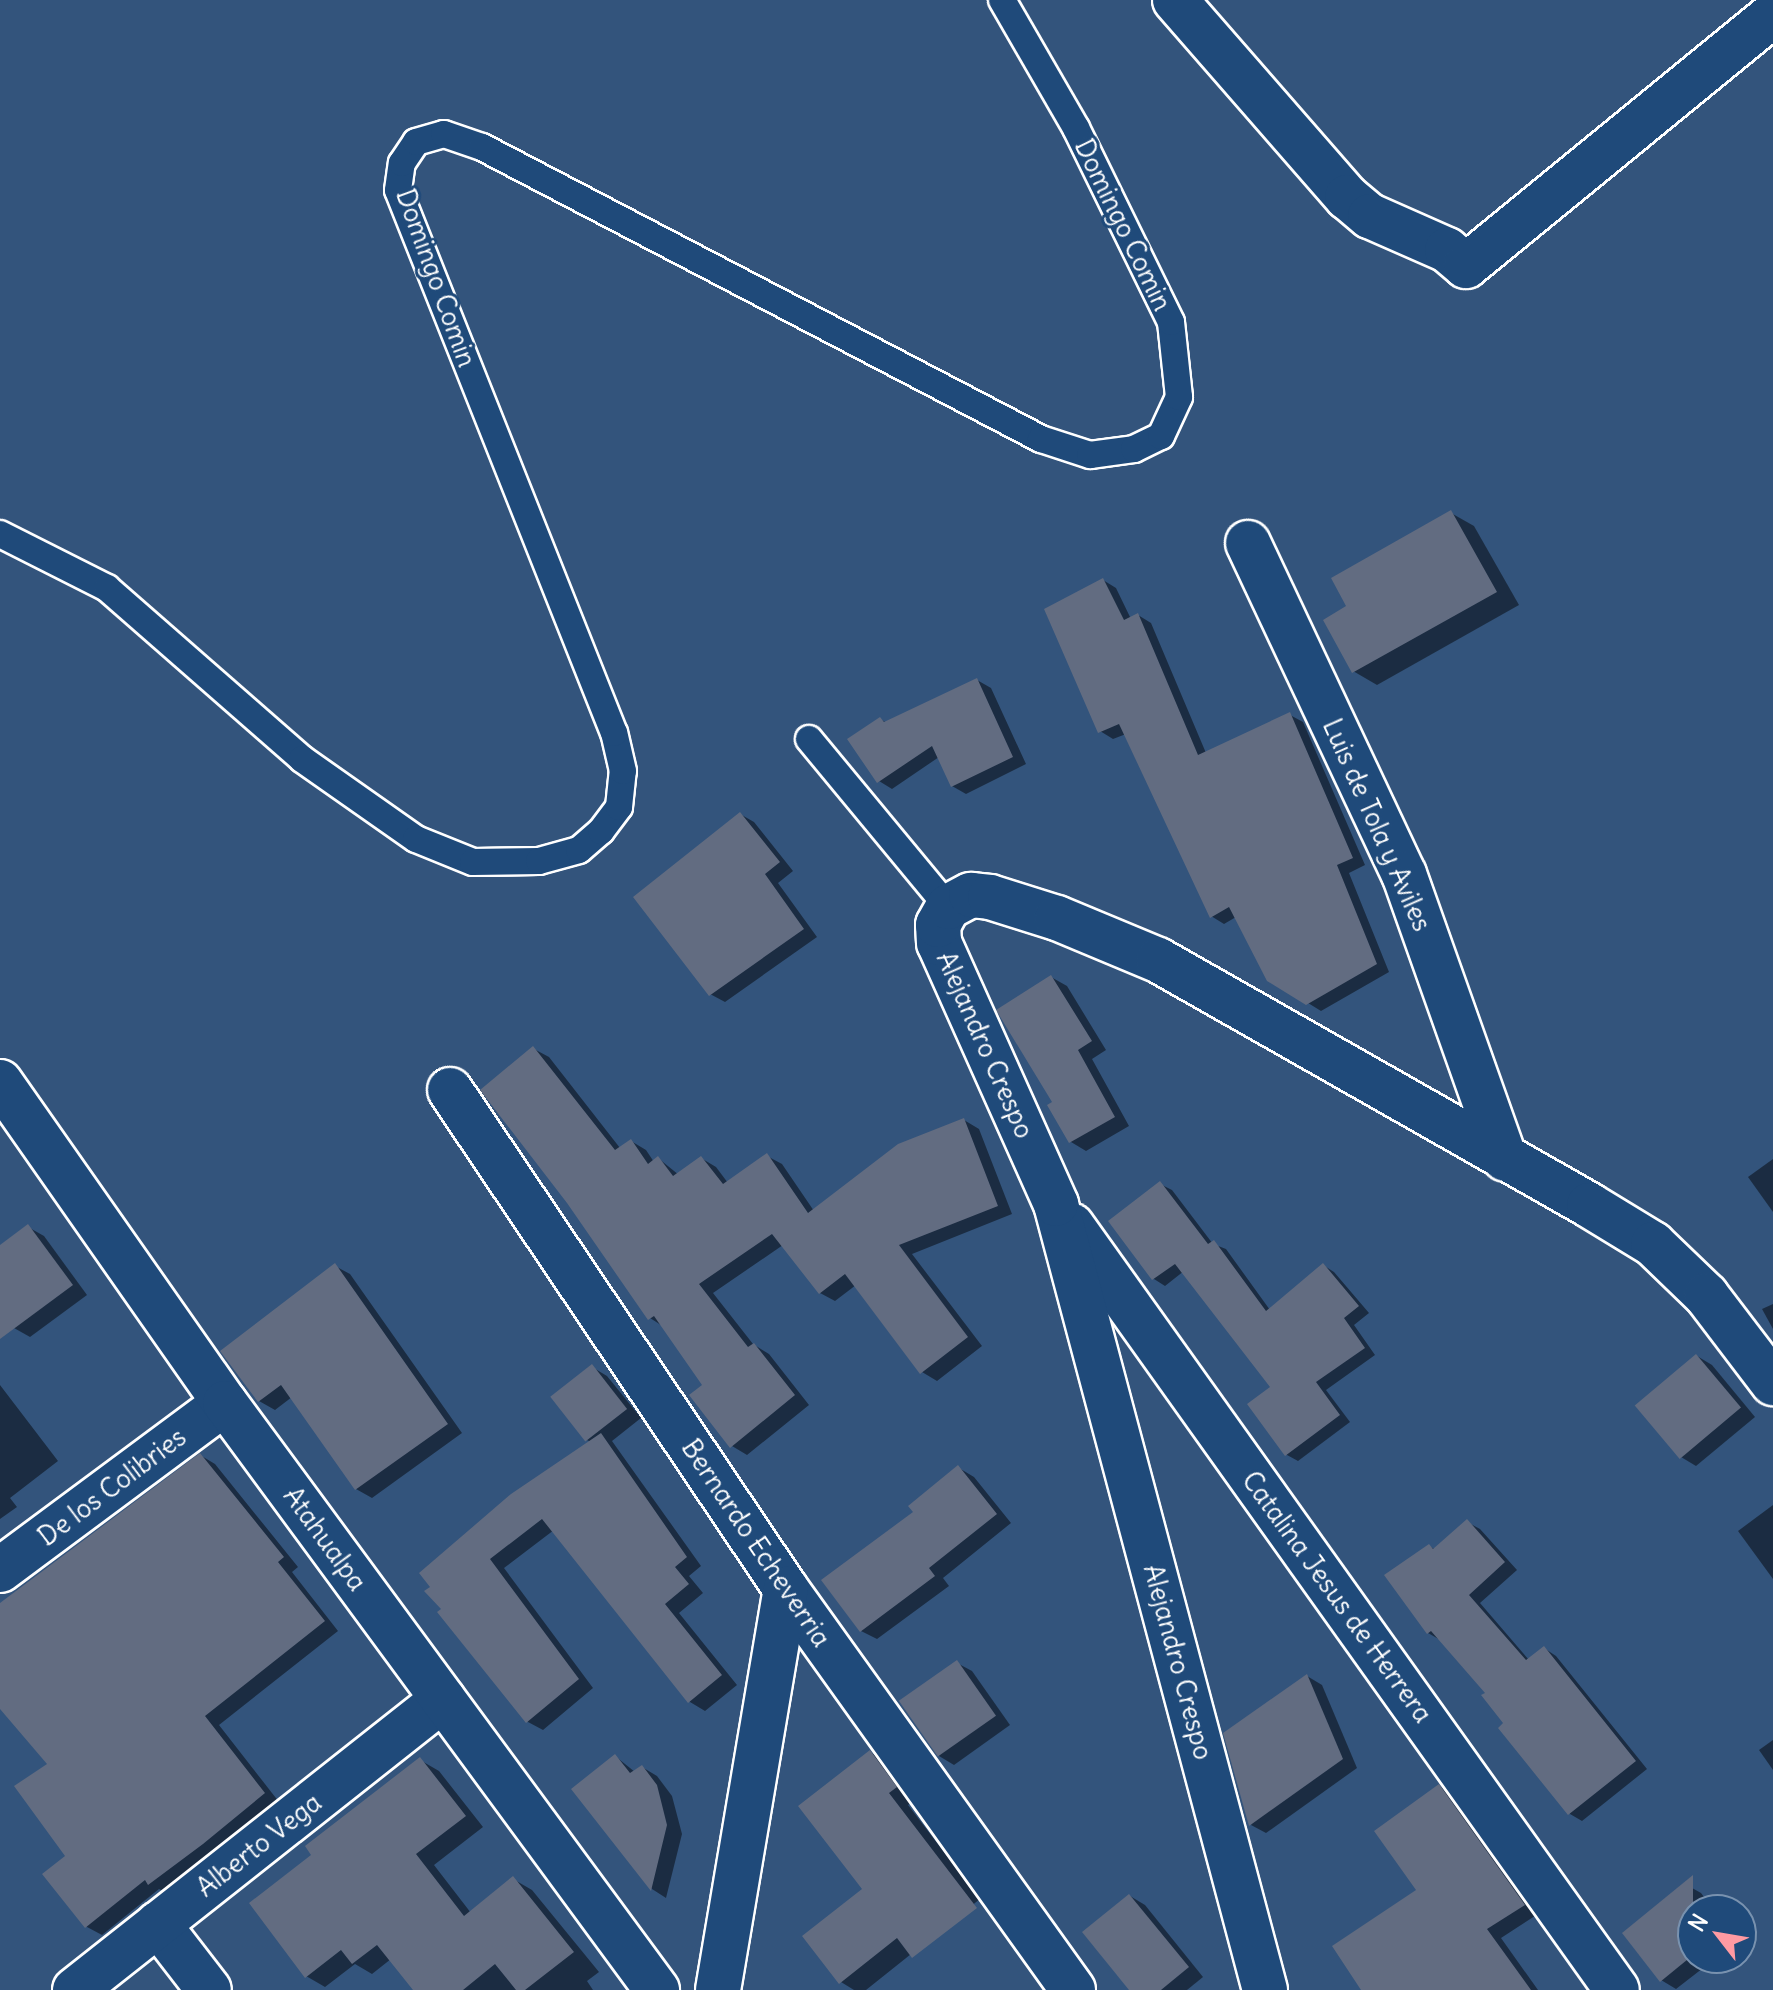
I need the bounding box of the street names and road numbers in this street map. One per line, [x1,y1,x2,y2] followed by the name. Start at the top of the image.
[1068,134,1178,316] street label: Domingo Comin
[389,185,483,371] street label: Domingo Comin
[1316,714,1438,936] street label: Luis de Tola y Aviles
[930,947,1040,1143] street label: Alejandro Crespo
[32,1421,192,1553] street label: De los Colibries
[675,1433,837,1653] street label: Bernardo Echeverria
[1235,1465,1439,1729] street label: Catalina Jesus de Herrera
[277,1481,373,1597] street label: Atahualpa
[1137,1561,1219,1763] street label: Alejandro Crespo
[190,1787,328,1903] street label: Alberto Vega

